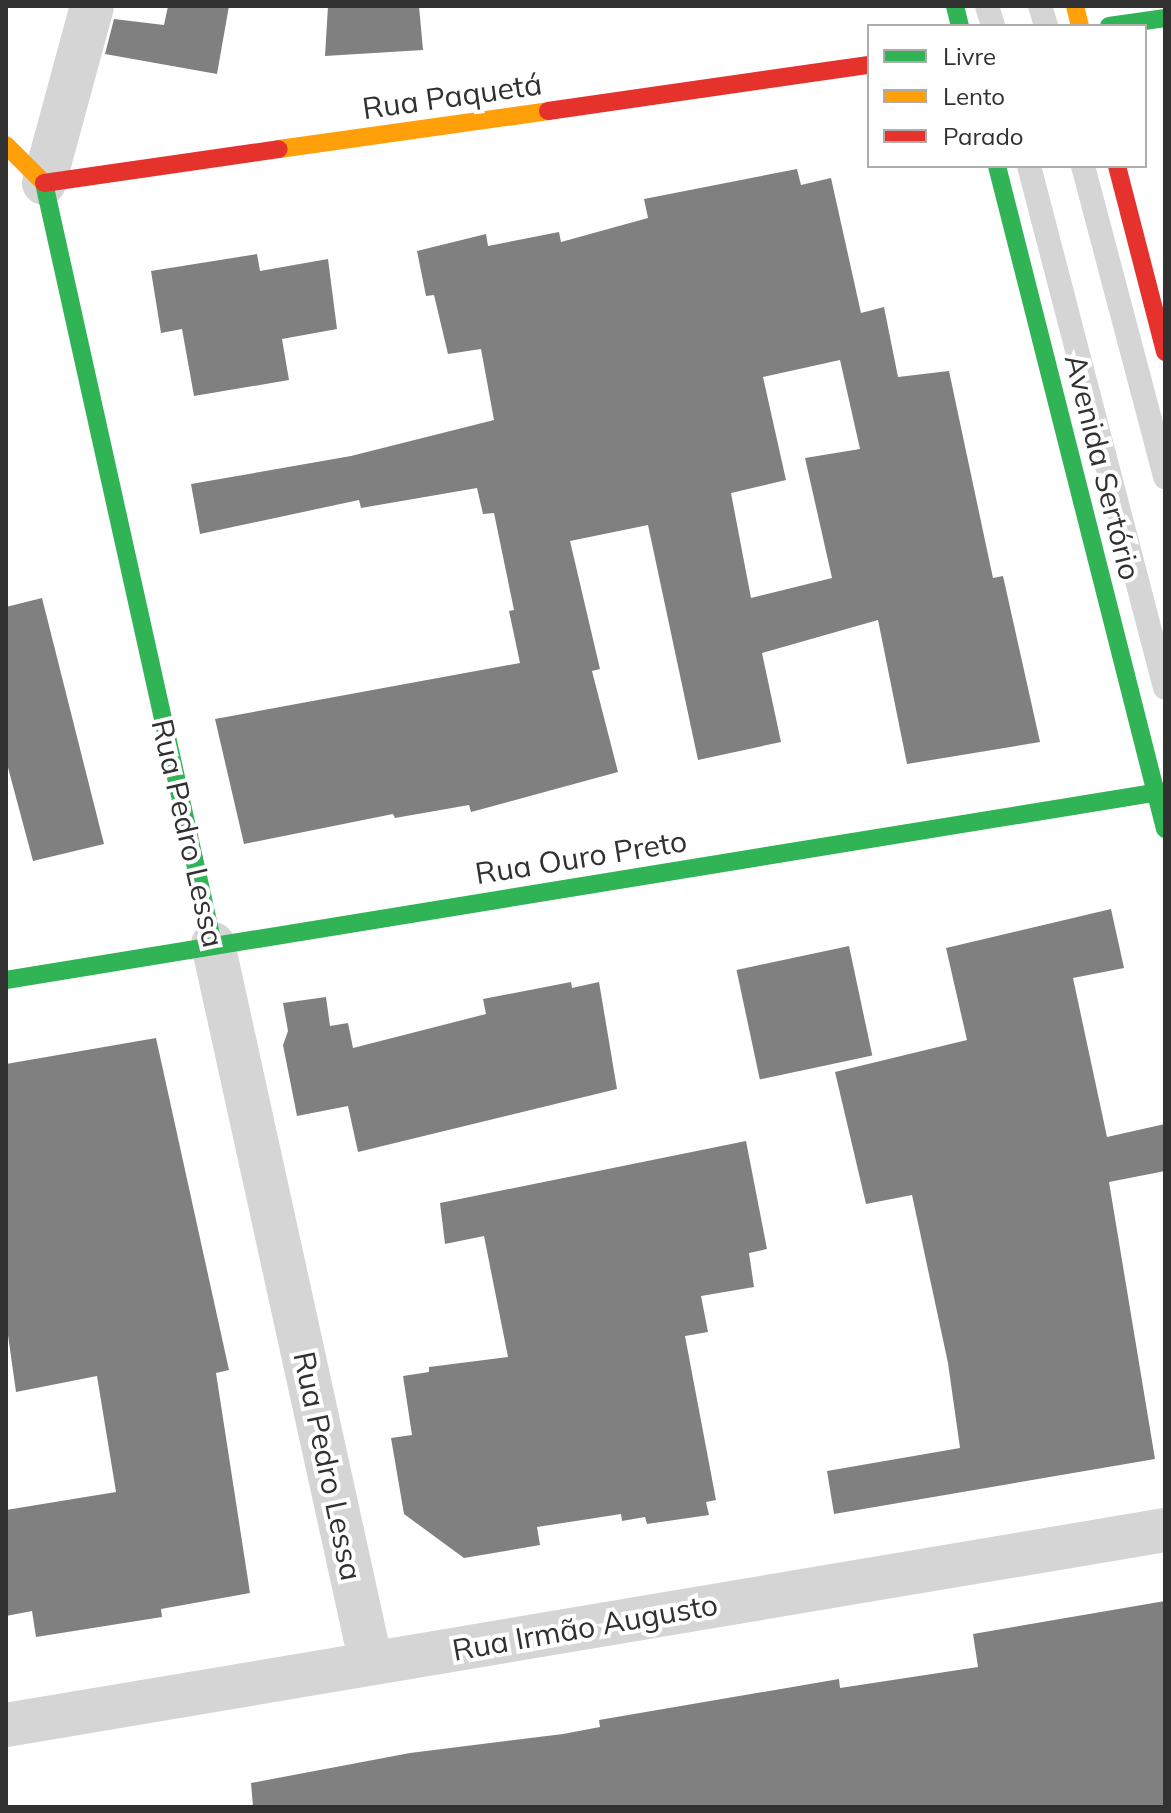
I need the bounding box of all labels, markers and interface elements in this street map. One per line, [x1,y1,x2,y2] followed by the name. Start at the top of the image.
[867,24,1147,168] legend
[943,41,996,71] text: Livre
[360,66,544,126] street label: Rua Paquetá
[943,81,1005,111] text: Lento
[943,121,1024,151] text: Parado
[1058,350,1148,584] street label: Avenida Sertório
[144,715,232,951] street label: Rua Pedro Lessa
[473,823,689,891] street label: Rua Ouro Preto
[286,1348,370,1584] street label: Rua Pedro Lessa
[450,1586,720,1668] street label: Rua Irmão Augusto

